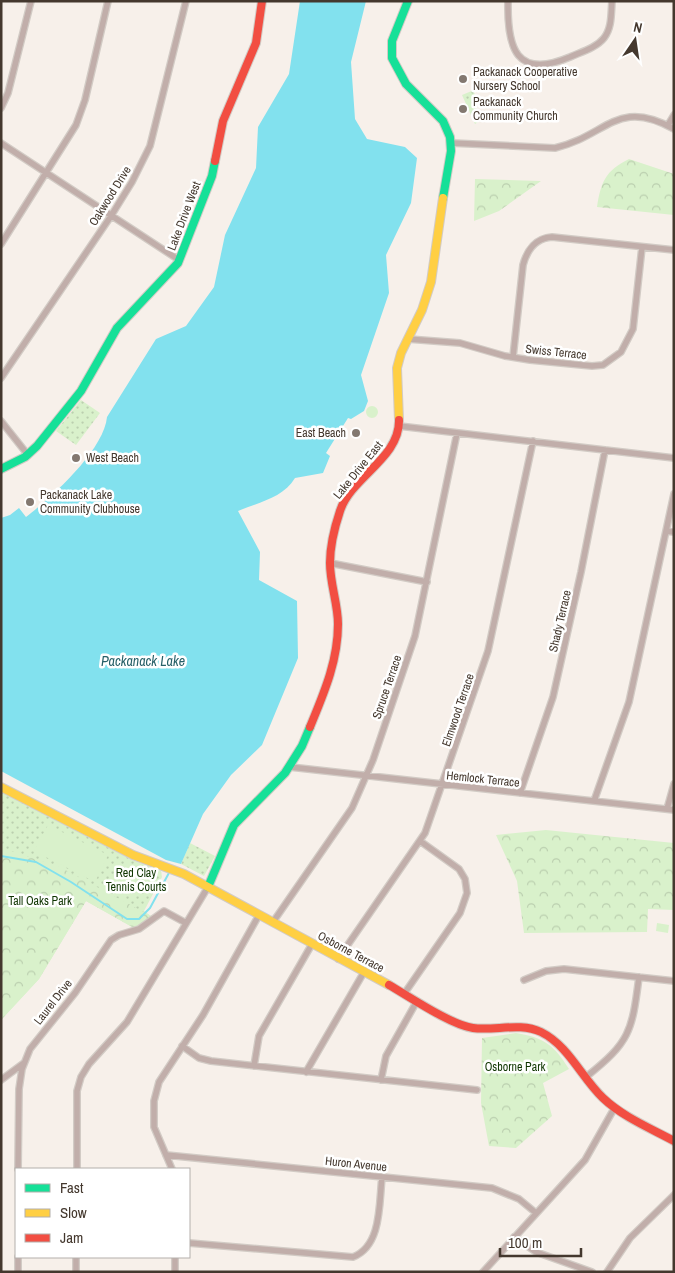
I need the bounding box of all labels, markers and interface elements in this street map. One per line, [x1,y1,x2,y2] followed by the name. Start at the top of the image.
[610,15,660,65] north arrow
[632,18,644,37] text: N
[473,64,577,94] place label: Packanack Cooperative Nursery School
[457,73,469,85] marker: Packanack Cooperative Nursery School
[473,94,558,124] place label: Packanack Community Church
[457,103,469,115] marker: Packanack Community Church
[85,163,135,229] street label: Oakwood Drive
[164,179,205,253] street label: Lake Drive West
[525,341,587,363] street label: Swiss Terrace
[296,425,346,441] place label: East Beach
[350,427,362,439] marker: East Beach
[330,438,386,502] street label: Lake Drive East
[86,450,139,466] place label: West Beach
[70,452,82,464] marker: West Beach
[40,487,140,517] place label: Packanack Lake Community Clubhouse
[24,496,36,508] marker: Packanack Lake Community Clubhouse
[545,588,575,654] street label: Shady Terrace
[101,652,185,670] water label: Packanack Lake
[369,653,405,721] street label: Spruce Terrace
[438,672,478,748] street label: Elmwood Terrace
[446,767,520,791] street label: Hemlock Terrace
[106,865,166,895] park label: Red Clay Tennis Courts
[8,893,72,909] park label: Tall Oaks Park
[315,928,387,976] street label: Osborne Terrace
[30,976,76,1028] street label: Laurel Drive
[485,1059,545,1075] park label: Osborne Park
[324,1153,388,1175] street label: Huron Avenue
[15,1168,190,1258] legend
[60,1177,84,1198] text: Fast
[60,1202,87,1223] text: Slow
[500,1226,581,1258] scale bar
[60,1227,83,1248] text: Jam
[508,1232,542,1253] text: 100 m

